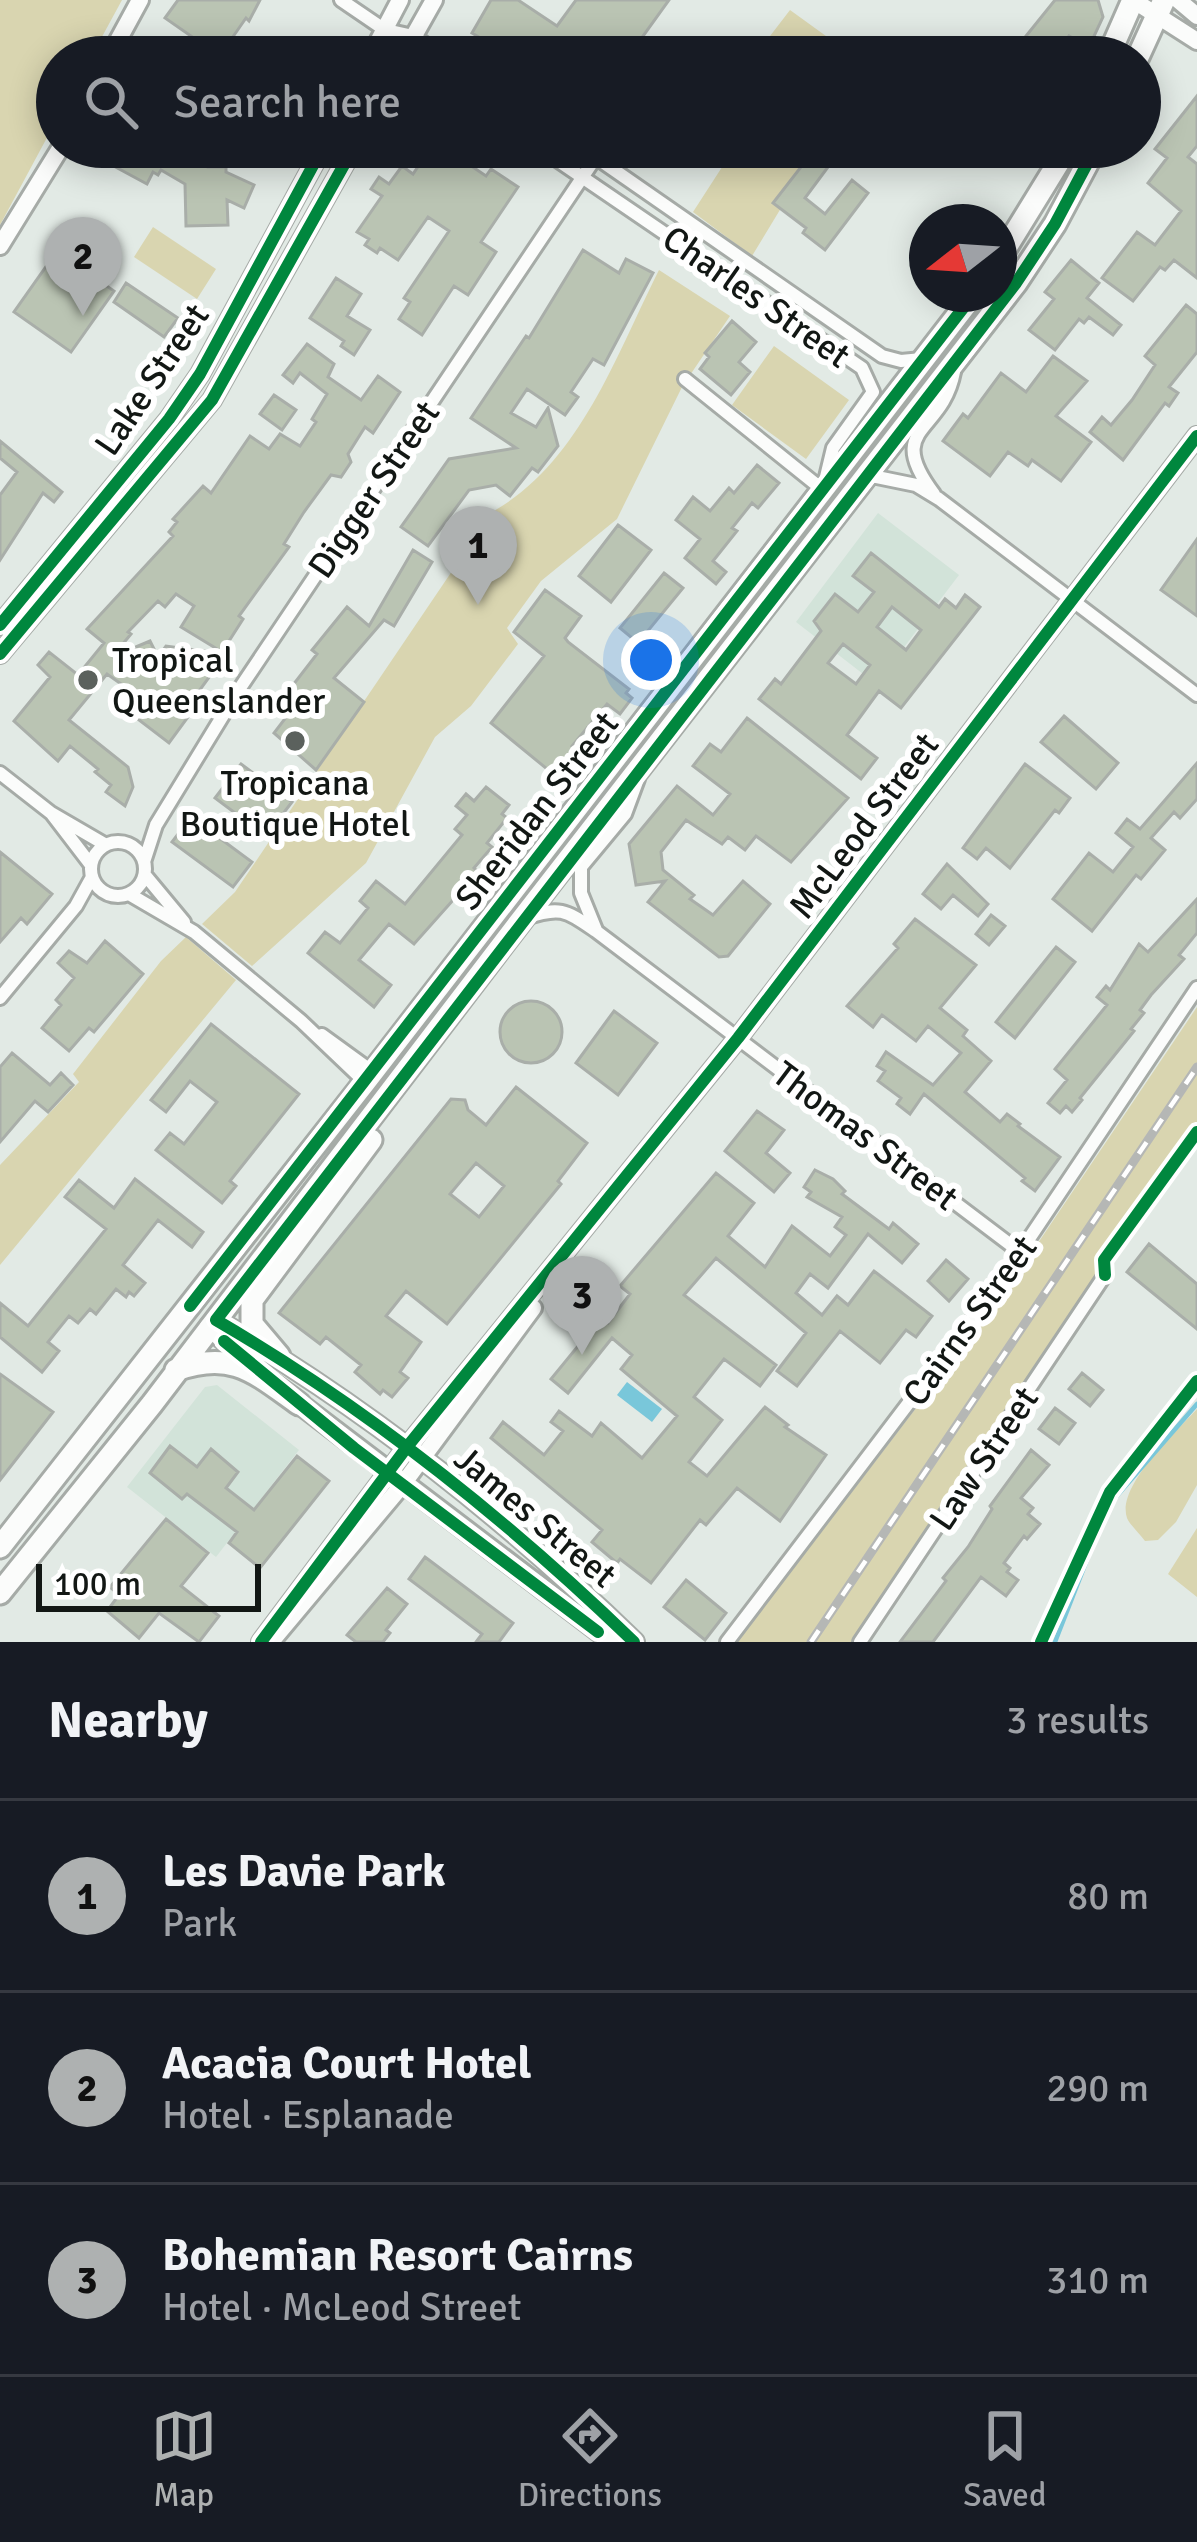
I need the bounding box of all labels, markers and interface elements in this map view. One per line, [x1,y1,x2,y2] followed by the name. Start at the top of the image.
[36,36,1161,168] search box
[78,69,144,135] icon: search
[174,75,401,130] text: Search here
[909,204,1017,312] north arrow
[654,216,859,378] street label: Charles Street
[44,217,122,316] pin: 2
[85,295,219,464] street label: Lake Street
[299,393,450,587] street label: Digger Street
[439,506,517,605] pin: 1
[621,630,681,690] your location
[112,638,326,724] place label: Tropical Queenslander
[75,667,101,693] marker: Tropical Queenslander
[446,703,629,919] street label: Sheridan Street
[780,724,949,928] street label: McLeod Street
[282,728,308,754] marker: Tropicana Boutique Hotel
[180,761,410,847] place label: Tropicana Boutique Hotel
[764,1052,967,1221] street label: Thomas Street
[893,1227,1047,1415] street label: Cairns Street
[543,1256,621,1355] pin: 3
[920,1378,1049,1539] street label: Law Street
[445,1436,625,1598] street label: James Street
[36,1558,261,1611] scale bar
[54,1564,141,1605] text: 100 m
[48,1689,208,1752] text: Nearby
[1006,1696,1149,1744] text: 3 results
[162,1844,446,1899] text: Les Davie Park
[76,1872,98,1920] text: 1
[1067,1872,1149,1920] text: 80 m
[162,1899,237,1947] text: Park
[162,2036,532,2091] text: Acacia Court Hotel
[76,2064,98,2112] text: 2
[1046,2064,1149,2112] text: 290 m
[162,2091,454,2139] text: Hotel · Esplanade
[162,2228,633,2283] text: Bohemian Resort Cairns
[76,2256,98,2304] text: 3
[1046,2256,1149,2304] text: 310 m
[162,2283,521,2331] text: Hotel · McLeod Street
[151,2403,217,2516] tab: Map
[518,2403,662,2516] tab: Directions
[963,2403,1046,2516] tab: Saved

